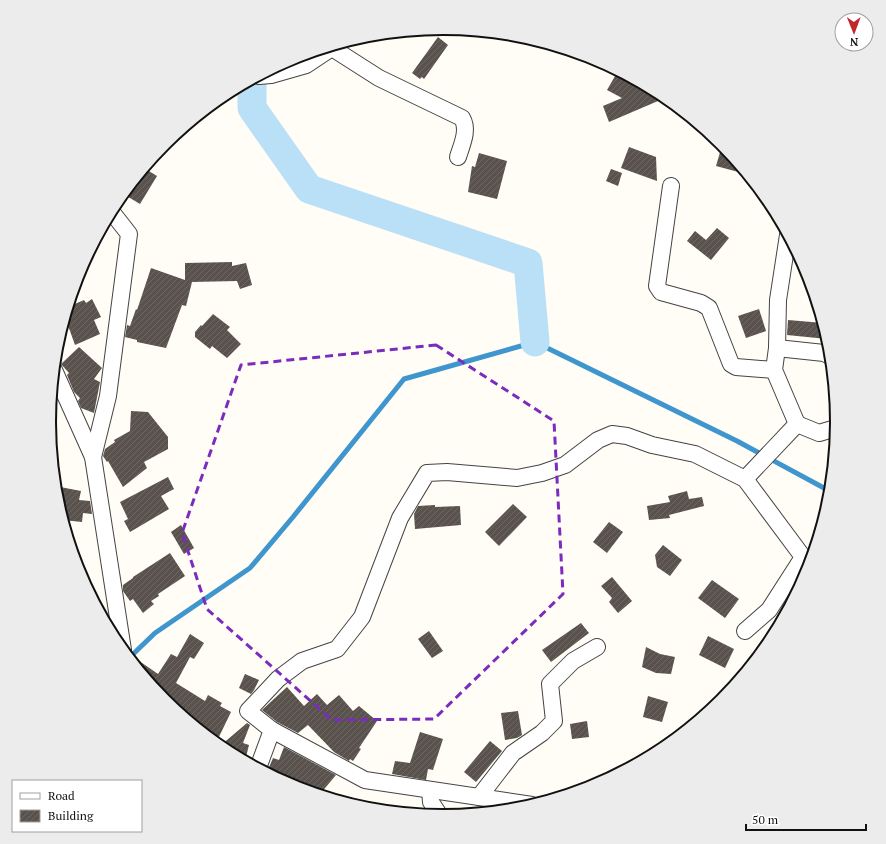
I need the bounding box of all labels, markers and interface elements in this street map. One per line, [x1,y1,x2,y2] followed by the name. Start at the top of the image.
[834,12,874,52] north arrow
[849,35,858,49] text: N
[12,780,142,832] legend
[48,788,75,803] text: Road
[746,806,866,832] scale bar
[48,808,94,823] text: Building
[752,812,779,827] text: 50 m

